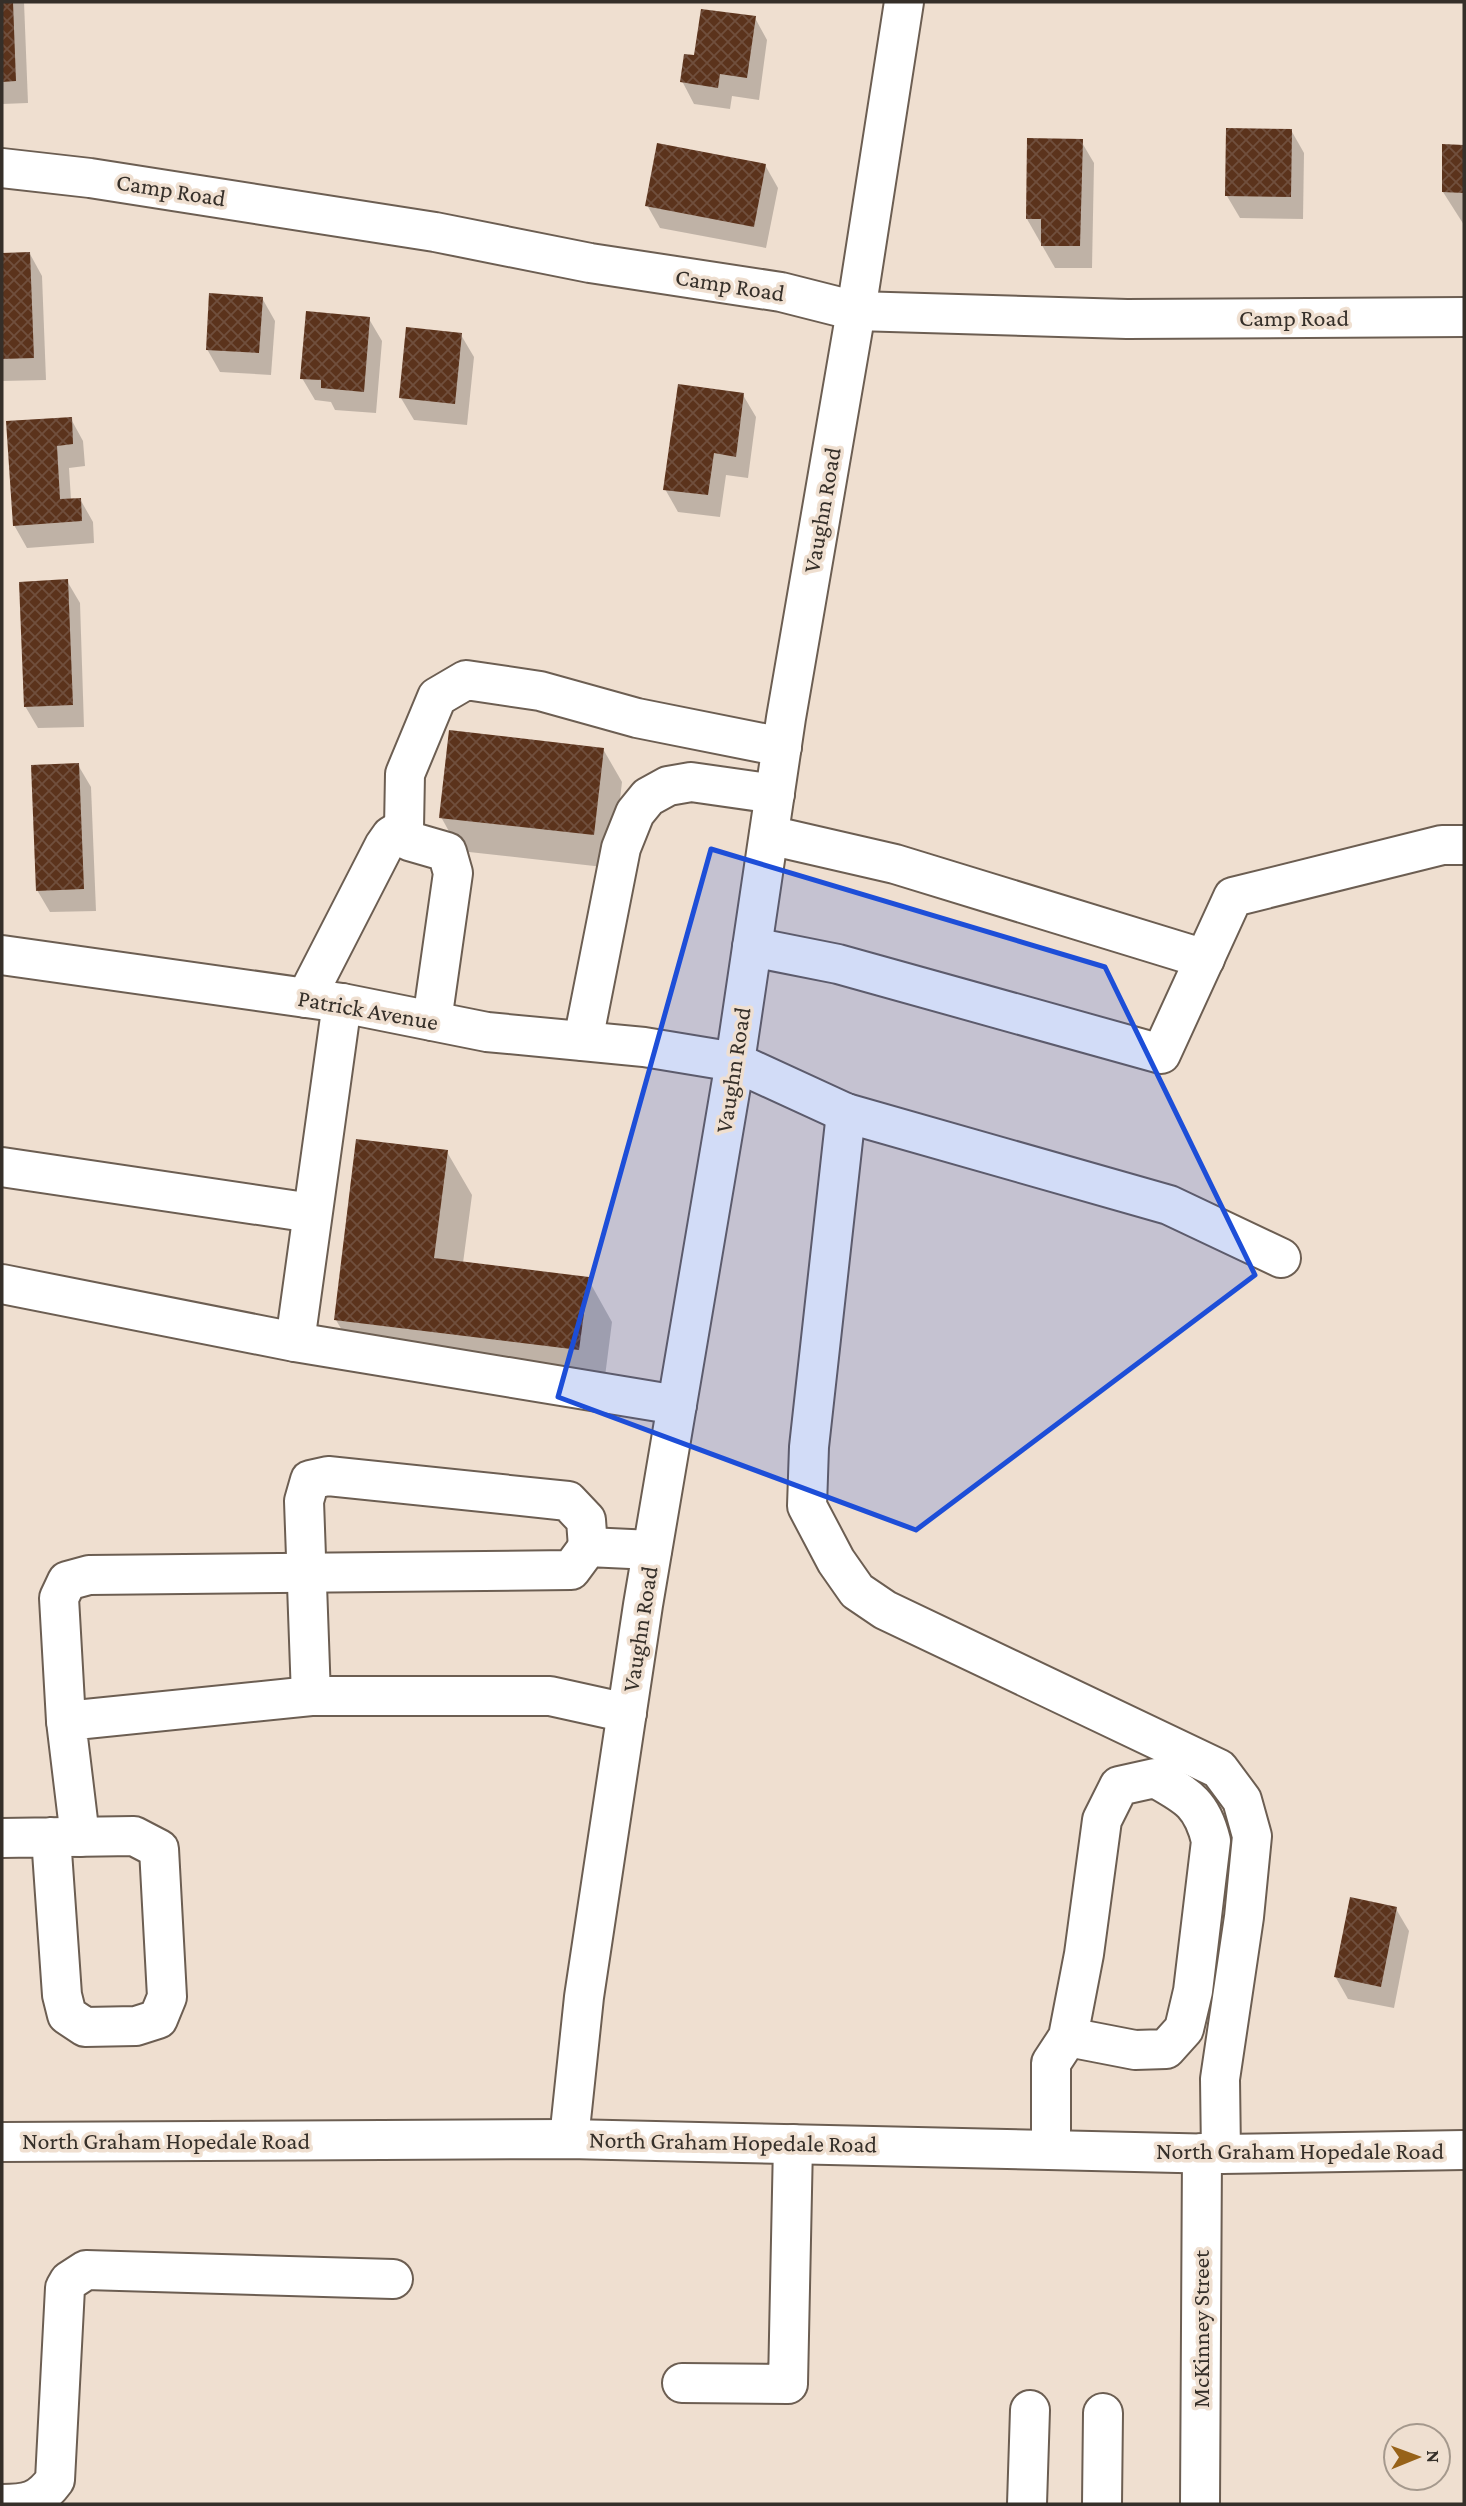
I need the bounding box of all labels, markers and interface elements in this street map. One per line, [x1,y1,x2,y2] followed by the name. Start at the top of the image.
[115,168,228,212] street label: Camp Road
[674,263,787,307] street label: Camp Road
[1239,304,1349,331] street label: Camp Road
[797,445,846,575] street label: Vaughn Road
[296,984,440,1035] street label: Patrick Avenue
[709,1005,756,1135] street label: Vaughn Road
[616,1564,663,1694] street label: Vaughn Road
[589,2125,878,2158] street label: North Graham Hopedale Road
[22,2127,310,2154] street label: North Graham Hopedale Road
[1156,2137,1444,2164] street label: North Graham Hopedale Road
[1187,2249,1214,2408] street label: McKinney Street
[1382,2422,1452,2492] north arrow
[1423,2450,1444,2463] text: N

